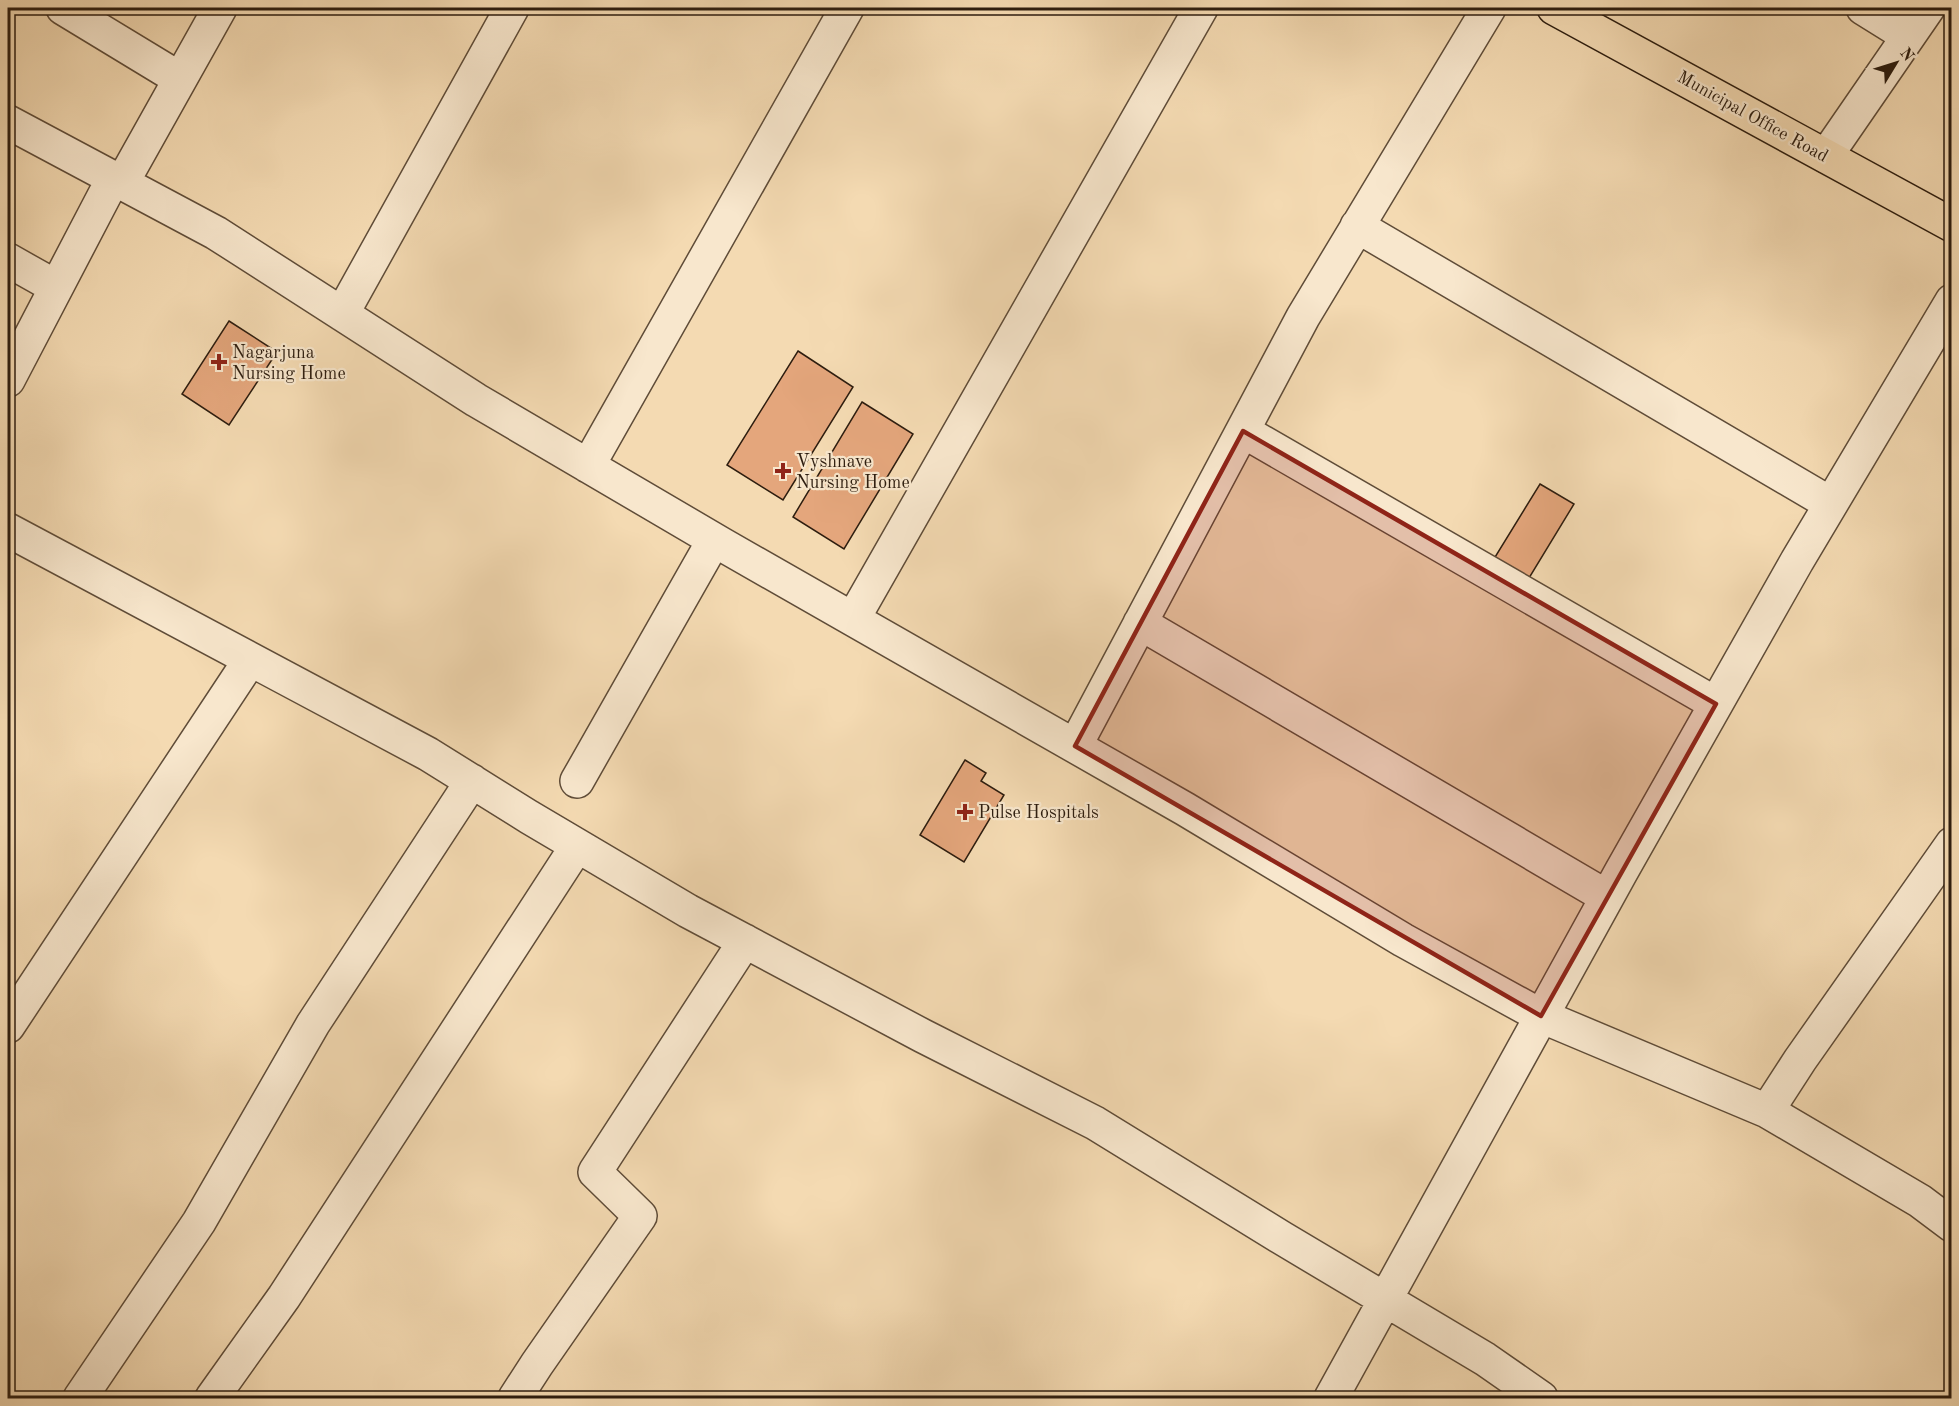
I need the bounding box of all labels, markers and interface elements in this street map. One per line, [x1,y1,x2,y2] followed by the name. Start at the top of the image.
[1866,33,1926,93] north arrow
[1896,45,1917,65] text: N
[1674,68,1831,166] street label: Municipal Office Road
[232,344,346,383] place label: Nagarjuna Nursing Home
[210,353,228,371] marker: Nagarjuna Nursing Home
[796,453,910,492] place label: Vyshnave Nursing Home
[774,462,792,480] marker: Vyshnave Nursing Home
[956,803,974,821] marker: Pulse Hospitals
[978,804,1099,822] place label: Pulse Hospitals

